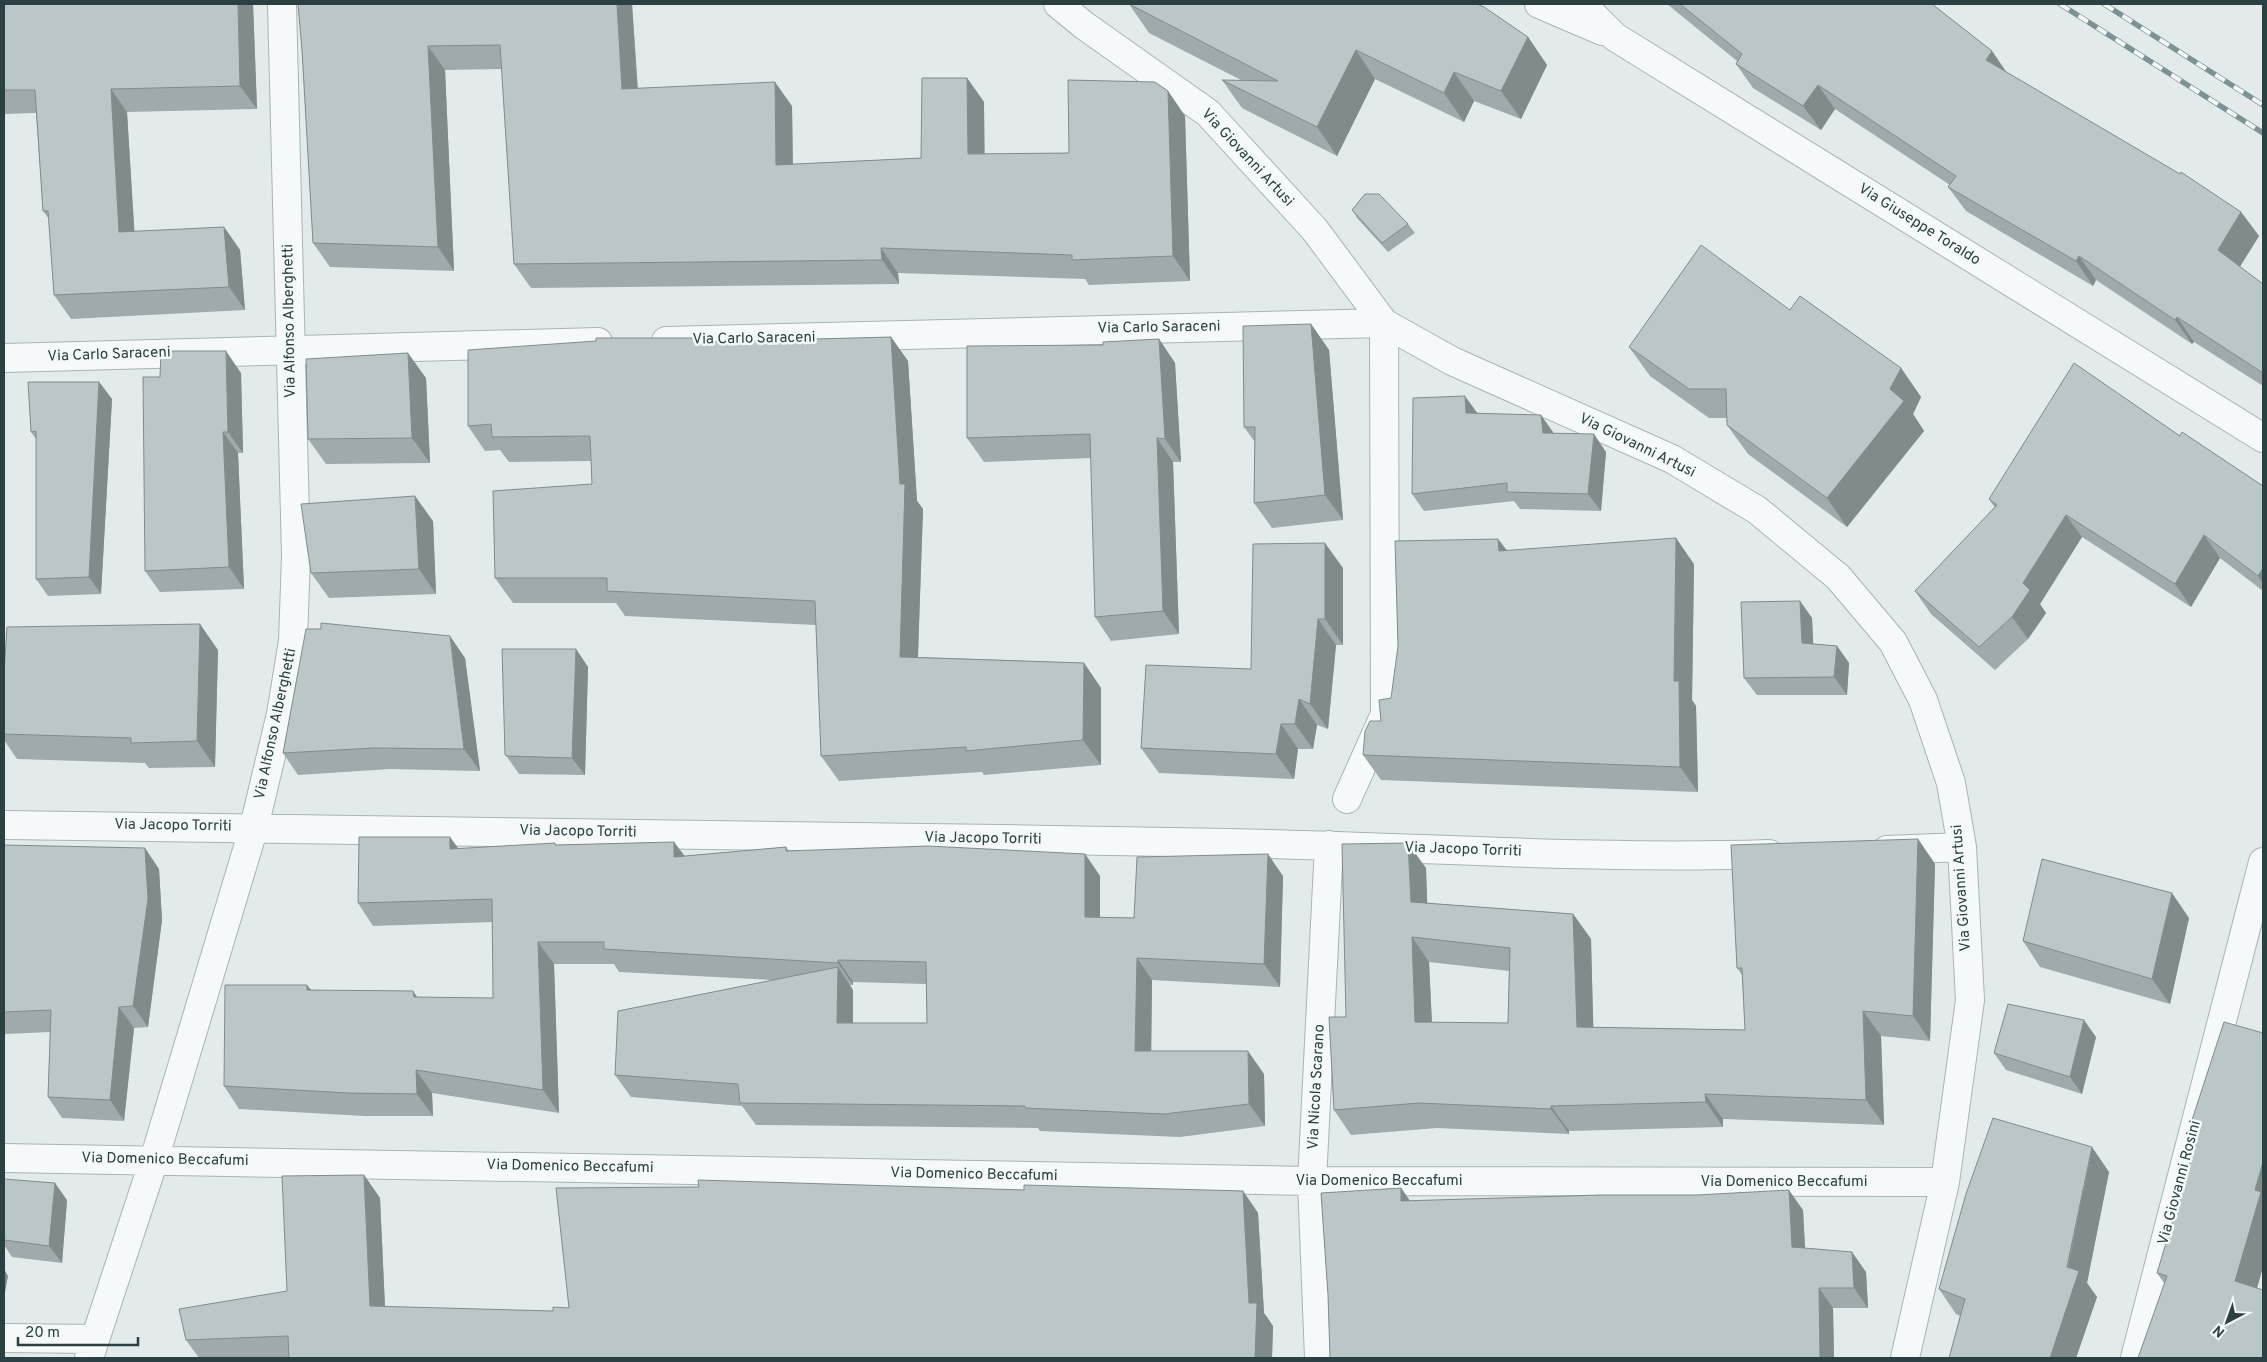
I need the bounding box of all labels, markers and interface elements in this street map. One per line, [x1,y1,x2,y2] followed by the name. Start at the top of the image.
[1197,105,1297,211] street label: Via Giovanni Artusi
[1854,180,1984,270] street label: Via Giuseppe Toraldo
[279,244,301,398] street label: Via Alfonso Alberghetti
[1097,317,1221,339] street label: Via Carlo Saraceni
[692,328,816,350] street label: Via Carlo Saraceni
[47,343,171,367] street label: Via Carlo Saraceni
[1576,410,1698,482] street label: Via Giovanni Artusi
[251,647,301,801] street label: Via Alfonso Alberghetti
[114,815,232,837] street label: Via Jacopo Torriti
[519,821,637,843] street label: Via Jacopo Torriti
[1948,824,1976,952] street label: Via Giovanni Artusi
[924,828,1042,850] street label: Via Jacopo Torriti
[1404,838,1522,862] street label: Via Jacopo Torriti
[1304,1024,1330,1150] street label: Via Nicola Scarano
[2154,1119,2206,1247] street label: Via Giovanni Rosini
[81,1149,249,1171] street label: Via Domenico Beccafumi
[486,1156,654,1178] street label: Via Domenico Beccafumi
[890,1164,1058,1186] street label: Via Domenico Beccafumi
[1295,1172,1463,1191] street label: Via Domenico Beccafumi
[1700,1173,1868,1192] street label: Via Domenico Beccafumi
[2202,1297,2252,1347] north arrow
[18,1314,138,1346] scale bar
[2210,1321,2229,1340] text: N
[25,1324,60,1343] text: 20 m

